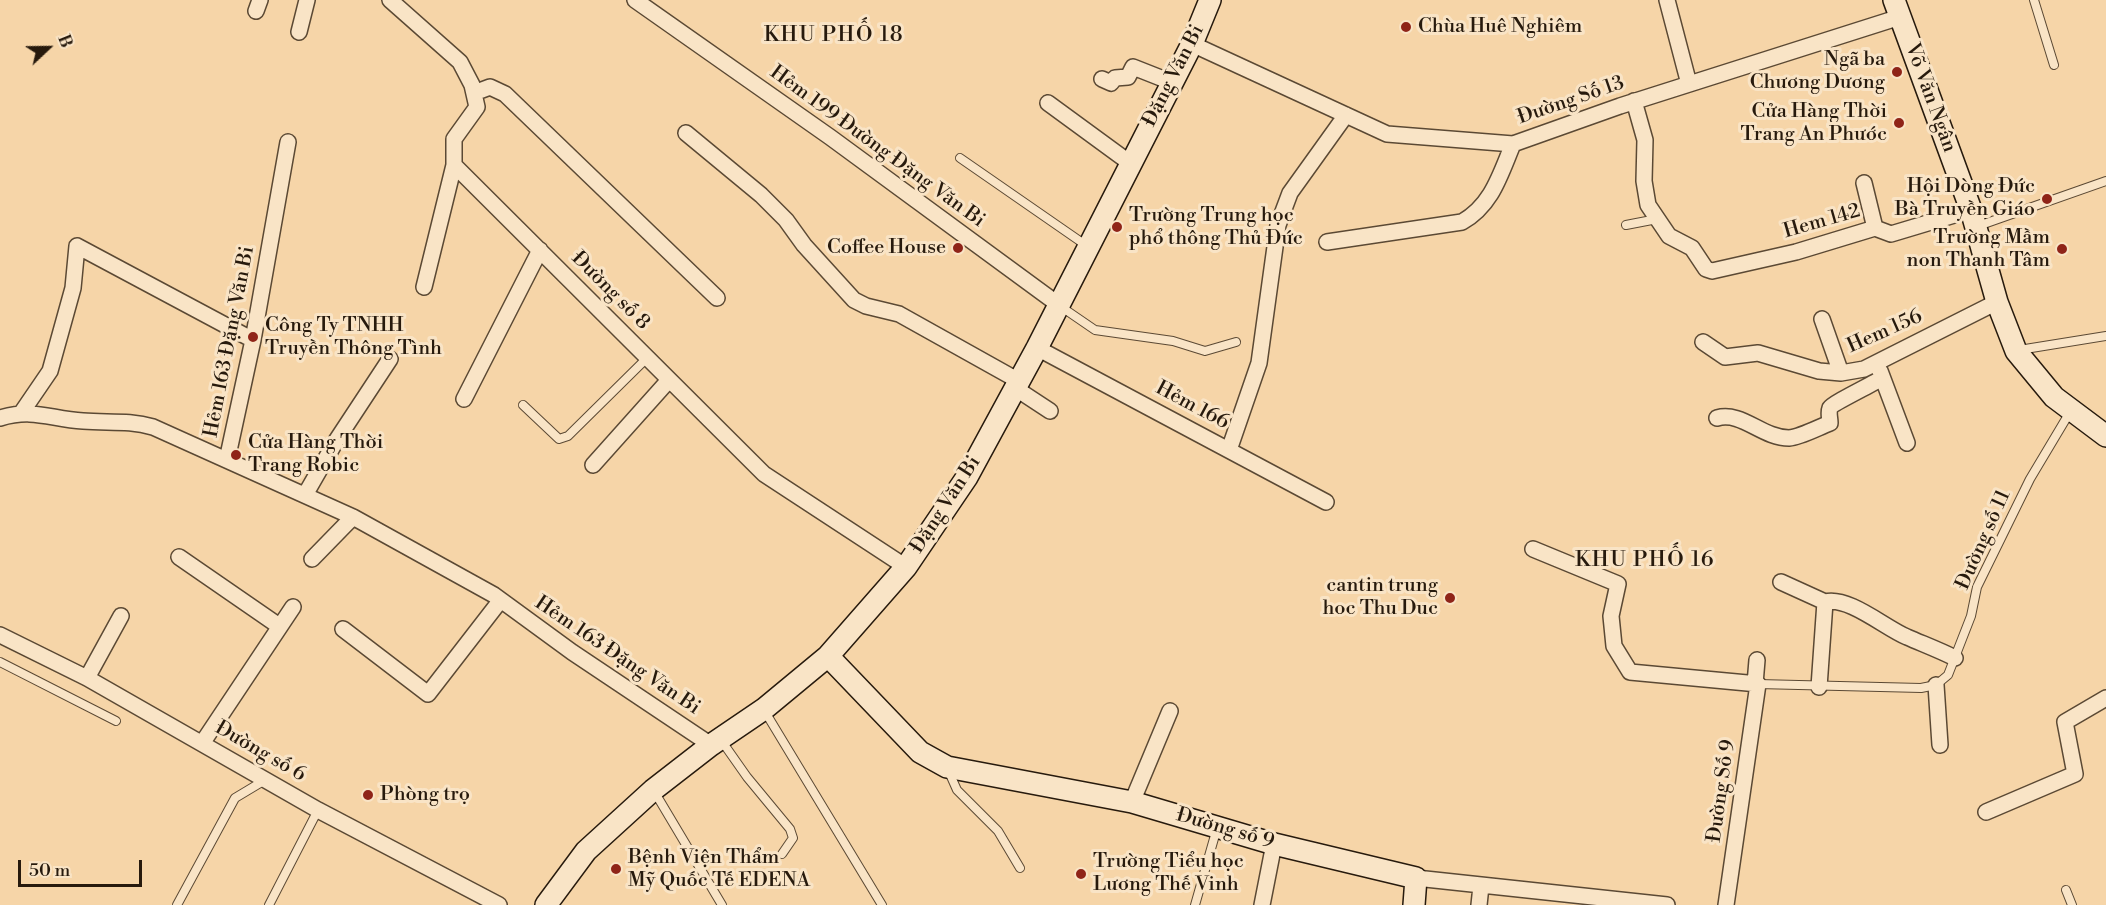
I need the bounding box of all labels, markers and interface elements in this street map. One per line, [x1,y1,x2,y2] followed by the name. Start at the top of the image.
[1418,15,1582,39] place label: Chùa Huê Nghiêm
[18,18,78,78] north arrow
[1399,20,1413,34] marker: Chùa Huê Nghiêm
[1138,21,1210,131] street label: Đặng Văn Bi
[764,23,904,49] district label: KHU PHỐ 18
[53,32,76,51] text: B
[1899,40,1961,156] street label: Võ Văn Ngân
[1750,48,1885,95] place label: Ngã ba Chương Dương
[765,61,989,233] street label: Hẻm 199 Đường Đặng Văn Bi
[1890,65,1904,79] marker: Ngã ba Chương Dương
[1515,72,1627,130] street label: Đường Số 13
[1741,100,1887,147] place label: Cửa Hàng Thời Trang An Phước
[1892,116,1906,130] marker: Cửa Hàng Thời Trang An Phước
[1895,175,2035,222] place label: Hội Dòng Đức Bà Truyền Giáo
[2040,192,2054,206] marker: Hội Dòng Đức Bà Truyền Giáo
[1781,200,1863,244] street label: Hem 142
[1129,204,1303,251] place label: Trường Trung học phổ thông Thủ Đức
[1110,220,1124,234] marker: Trường Trung học phổ thông Thủ Đức
[1907,226,2050,273] place label: Trường Mầm non Thanh Tâm
[827,236,946,260] place label: Coffee House
[951,241,965,255] marker: Coffee House
[2055,242,2069,256] marker: Trường Mầm non Thanh Tâm
[200,244,260,440] street label: Hẻm 163 Đặng Văn Bi
[566,247,654,335] street label: Đường số 8
[1844,305,1926,359] street label: Hem 156
[265,314,442,361] place label: Công Ty TNHH Truyền Thông Tình
[246,330,260,344] marker: Công Ty TNHH Truyền Thông Tình
[1151,377,1233,435] street label: Hẻm 166
[248,431,383,478] place label: Cửa Hàng Thời Trang Robic
[229,448,243,462] marker: Cửa Hàng Thời Trang Robic
[906,452,986,558] street label: Đặng Văn Bi
[1951,486,2017,594] street label: Đường số 11
[1575,548,1715,574] district label: KHU PHỐ 16
[1322,574,1438,621] place label: cantin trung hoc Thu Duc
[1443,591,1457,605] marker: cantin trung hoc Thu Duc
[530,592,704,720] street label: Hẻm 163 Đặng Văn Bi
[210,716,310,788] street label: Đường số 6
[1703,738,1741,844] street label: Đường Số 9
[380,783,470,807] place label: Phòng trọ
[361,788,375,802] marker: Phòng trọ
[1173,804,1277,854] street label: Đường số 9
[628,846,810,893] place label: Bệnh Viện Thẩm Mỹ Quốc Tế EDENA
[21,848,146,886] scale bar
[1093,850,1244,897] place label: Trường Tiểu học Lương Thế Vinh
[29,859,70,882] text: 50 m
[609,862,623,876] marker: Bệnh Viện Thẩm Mỹ Quốc Tế EDENA
[1074,867,1088,881] marker: Trường Tiểu học Lương Thế Vinh

